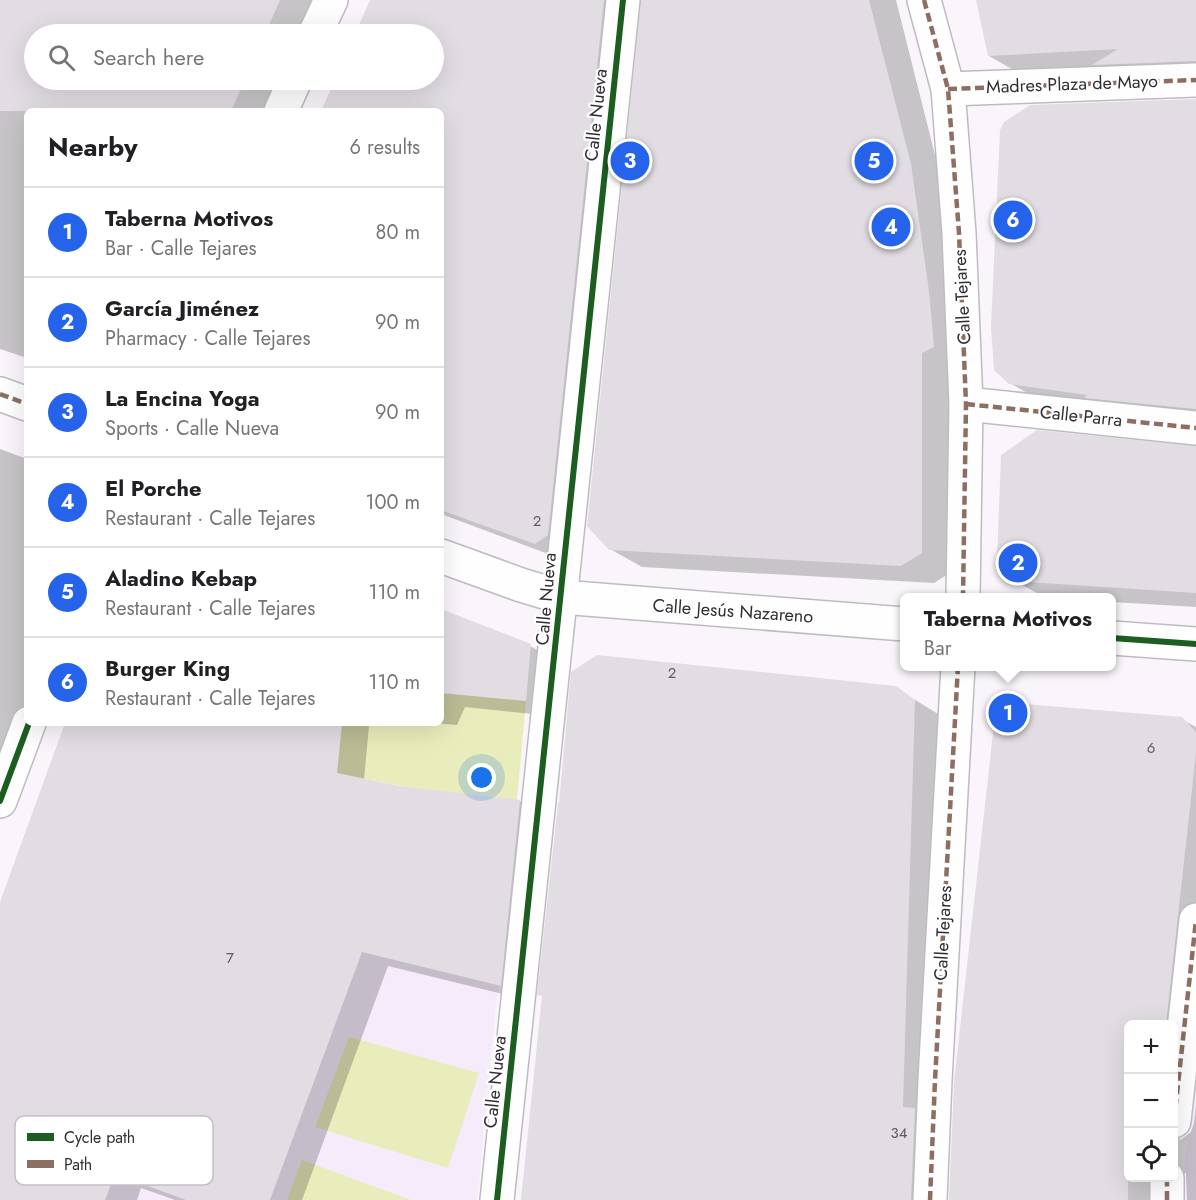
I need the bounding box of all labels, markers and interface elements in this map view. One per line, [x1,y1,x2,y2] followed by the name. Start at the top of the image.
[24,24,444,90] search box
[45,41,78,74] icon: search
[93,41,204,73] text: Search here
[578,67,614,163] street label: Calle Nueva
[986,68,1159,100] street label: Madres Plaza de Mayo
[48,128,137,166] text: Nearby
[350,133,420,162] text: 6 results
[610,138,650,184] pin: 3
[854,138,894,184] pin: 5
[994,198,1032,242] pin: 6
[105,202,273,234] text: Taberna Motivos
[872,204,910,250] pin: 4
[62,218,73,247] text: 1
[375,218,420,247] text: 80 m
[105,234,257,263] text: Bar · Calle Tejares
[947,249,977,345] street label: Calle Tejares
[105,292,259,324] text: García Jiménez
[61,308,74,337] text: 2
[375,308,420,337] text: 90 m
[105,324,310,353] text: Pharmacy · Calle Tejares
[105,382,260,414] text: La Encina Yoga
[61,398,74,427] text: 3
[375,398,420,427] text: 90 m
[1038,399,1124,433] street label: Calle Parra
[105,414,279,443] text: Sports · Calle Nueva
[105,472,202,504] text: El Porche
[61,488,74,517] text: 4
[365,488,420,517] text: 100 m
[105,504,315,533] text: Restaurant · Calle Tejares
[533,510,541,532] house number: 2
[998,540,1038,586] pin: 2
[529,552,563,646] street label: Calle Nueva
[105,562,257,594] text: Aladino Kebap
[61,578,74,607] text: 5
[368,578,420,607] text: 110 m
[652,592,814,630] street label: Calle Jesús Nazareno
[900,593,1116,671] popup
[105,594,315,623] text: Restaurant · Calle Tejares
[924,602,1092,634] text: Taberna Motivos
[924,634,952,663] text: Bar
[105,652,230,684] text: Burger King
[668,662,676,684] house number: 2
[61,668,74,697] text: 6
[368,668,420,697] text: 110 m
[105,684,315,713] text: Restaurant · Calle Tejares
[988,690,1028,736] pin: 1
[1147,737,1155,759] house number: 6
[467,763,496,792] your location
[928,885,958,981] street label: Calle Tejares
[226,947,234,969] house number: 7
[1124,1020,1178,1182] map controls
[1124,1020,1178,1074] button: +
[477,1034,513,1130] street label: Calle Nueva
[1124,1074,1178,1128] button: −
[15,1116,213,1185] legend
[891,1122,908,1144] house number: 34
[64,1126,135,1149] text: Cycle path
[1124,1128,1178,1182] button: locate
[64,1153,92,1176] text: Path

